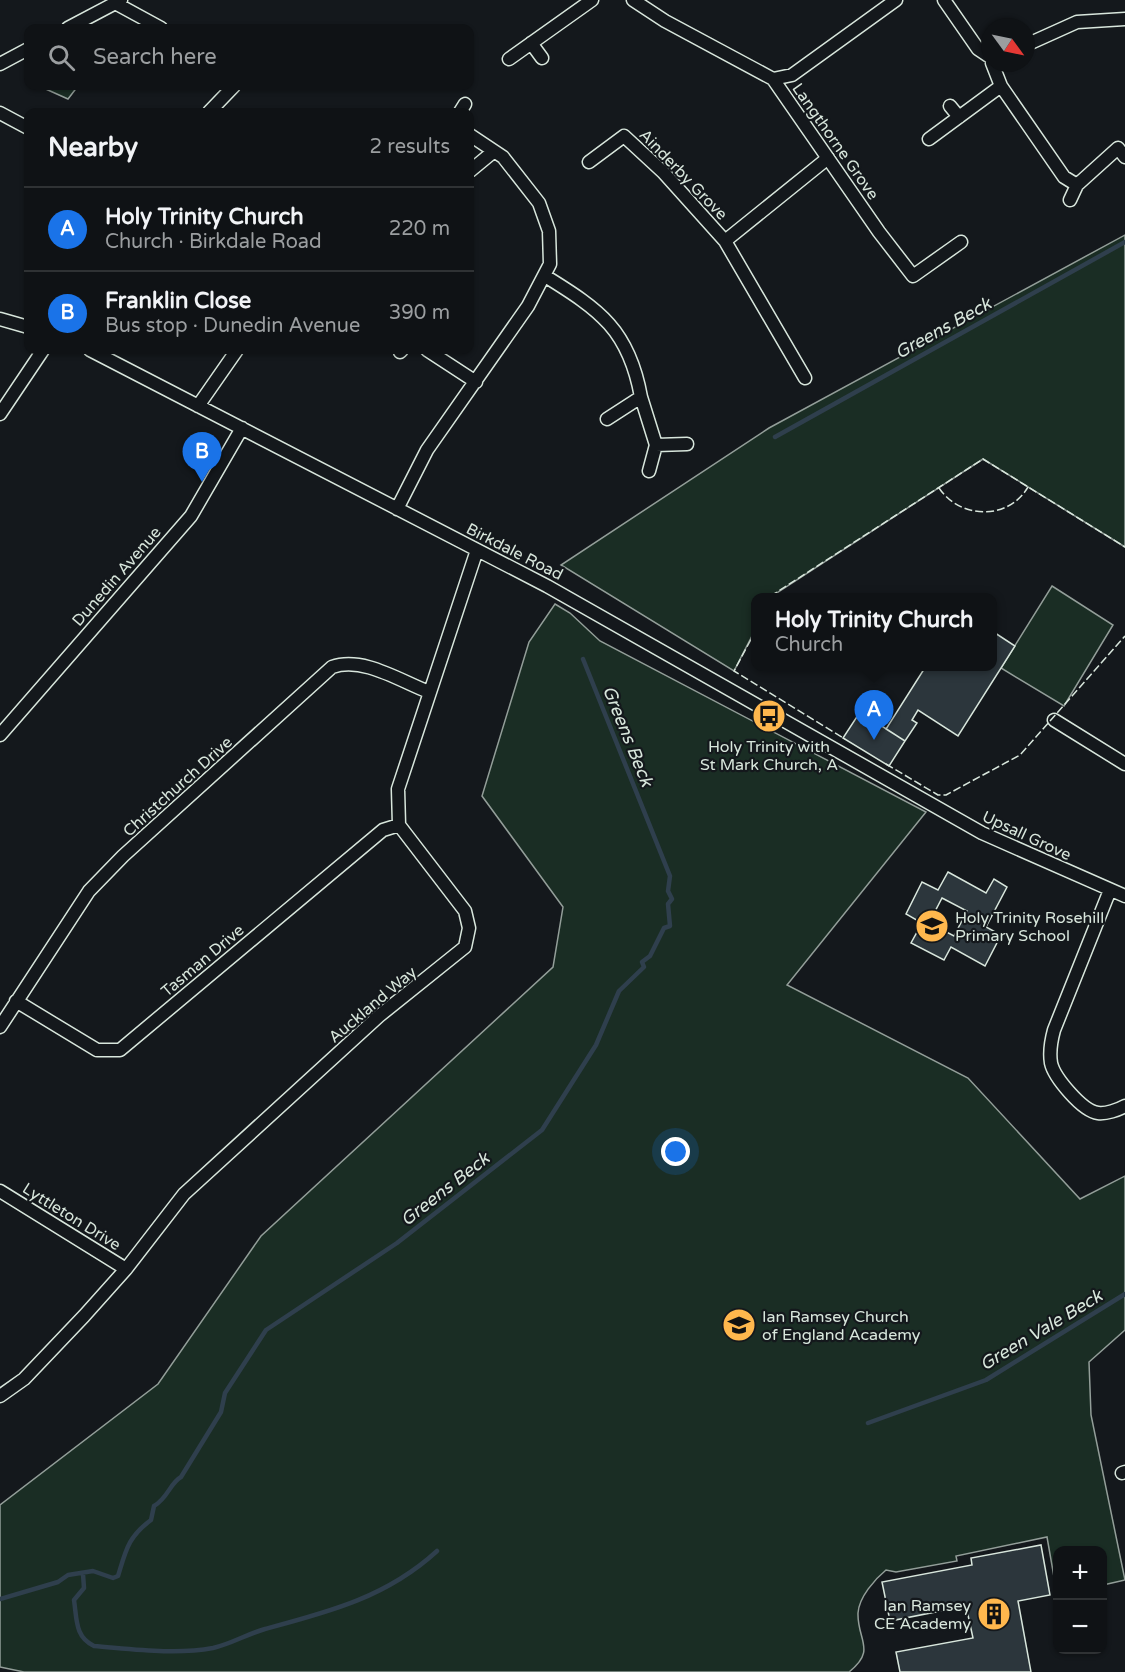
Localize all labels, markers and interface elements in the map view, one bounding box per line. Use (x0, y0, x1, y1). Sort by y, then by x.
north arrow (981, 18, 1035, 72)
search box (24, 24, 474, 90)
icon: search (45, 41, 78, 74)
text: Search here (93, 44, 217, 70)
street label: Langthorne Grove (787, 79, 883, 204)
street label: Ainderby Grove (635, 125, 732, 224)
text: Nearby (48, 132, 138, 163)
text: 2 results (370, 135, 450, 159)
text: Holy Trinity Church (105, 204, 304, 230)
text: A (60, 217, 75, 241)
text: 220 m (389, 217, 450, 241)
text: Church · Birkdale Road (105, 230, 322, 254)
text: Franklin Close (105, 288, 251, 314)
water label: Greens Beck (891, 292, 996, 364)
text: B (61, 301, 74, 325)
text: 390 m (389, 301, 450, 325)
text: Bus stop · Dunedin Avenue (105, 314, 360, 338)
pin: B (182, 432, 222, 482)
street label: Birkdale Road (463, 519, 566, 585)
street label: Dunedin Avenue (68, 523, 166, 631)
popup (751, 593, 997, 671)
text: Holy Trinity Church (775, 607, 973, 633)
text: Church (775, 633, 843, 657)
water label: Greens Beck (598, 682, 659, 791)
pin: A (854, 690, 894, 740)
bus stop icon: Holy Trinity with St Mark Church, A (751, 698, 787, 734)
street label: Christchurch Drive (119, 732, 236, 841)
place label: Holy Trinity with St Mark Church, A (700, 737, 838, 775)
street label: Upsall Grove (979, 807, 1074, 865)
school or university icon: Holy Trinity Rosehill Primary School (914, 908, 950, 944)
place label: Holy Trinity Rosehill Primary School (955, 908, 1104, 946)
street label: Tasman Drive (157, 920, 248, 1001)
street label: Auckland Way (325, 962, 421, 1047)
your location (661, 1137, 690, 1166)
water label: Greens Beck (396, 1147, 495, 1231)
street label: Lyttleton Drive (18, 1179, 124, 1255)
water label: Green Vale Beck (976, 1284, 1107, 1375)
school or university icon: Ian Ramsey Church of England Academy (721, 1307, 757, 1343)
place label: Ian Ramsey Church of England Academy (762, 1307, 921, 1345)
map controls (1053, 1546, 1107, 1654)
button: + (1053, 1546, 1107, 1600)
place label: Ian Ramsey CE Academy (874, 1596, 971, 1634)
building icon: Ian Ramsey CE Academy (976, 1596, 1012, 1632)
button: − (1053, 1600, 1107, 1654)

